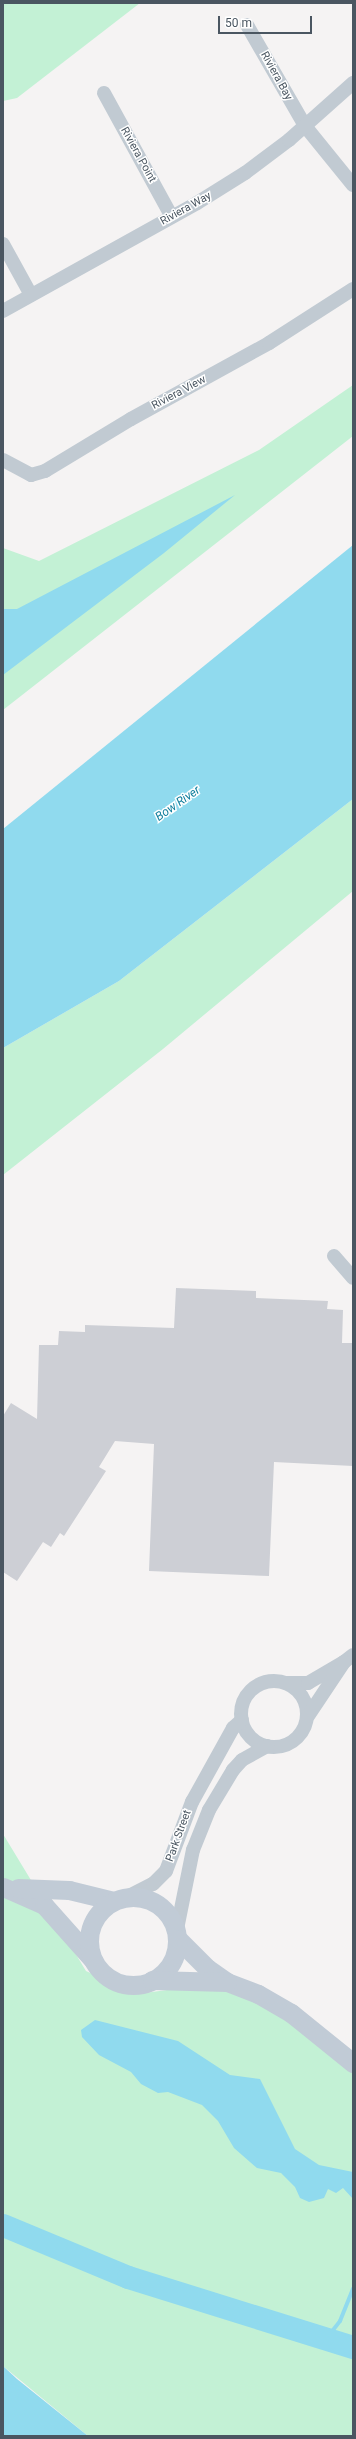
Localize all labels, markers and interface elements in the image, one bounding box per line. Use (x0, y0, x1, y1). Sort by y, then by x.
scale bar (220, 8, 314, 34)
text: 50 m (225, 16, 252, 30)
street label: Riviera Bay (257, 49, 295, 103)
street label: Riviera Point (117, 125, 159, 185)
street label: Riviera Way (158, 190, 214, 228)
street label: Riviera View (150, 373, 208, 413)
water label: Bow River (153, 783, 203, 825)
street label: Park Street (164, 1808, 194, 1864)

